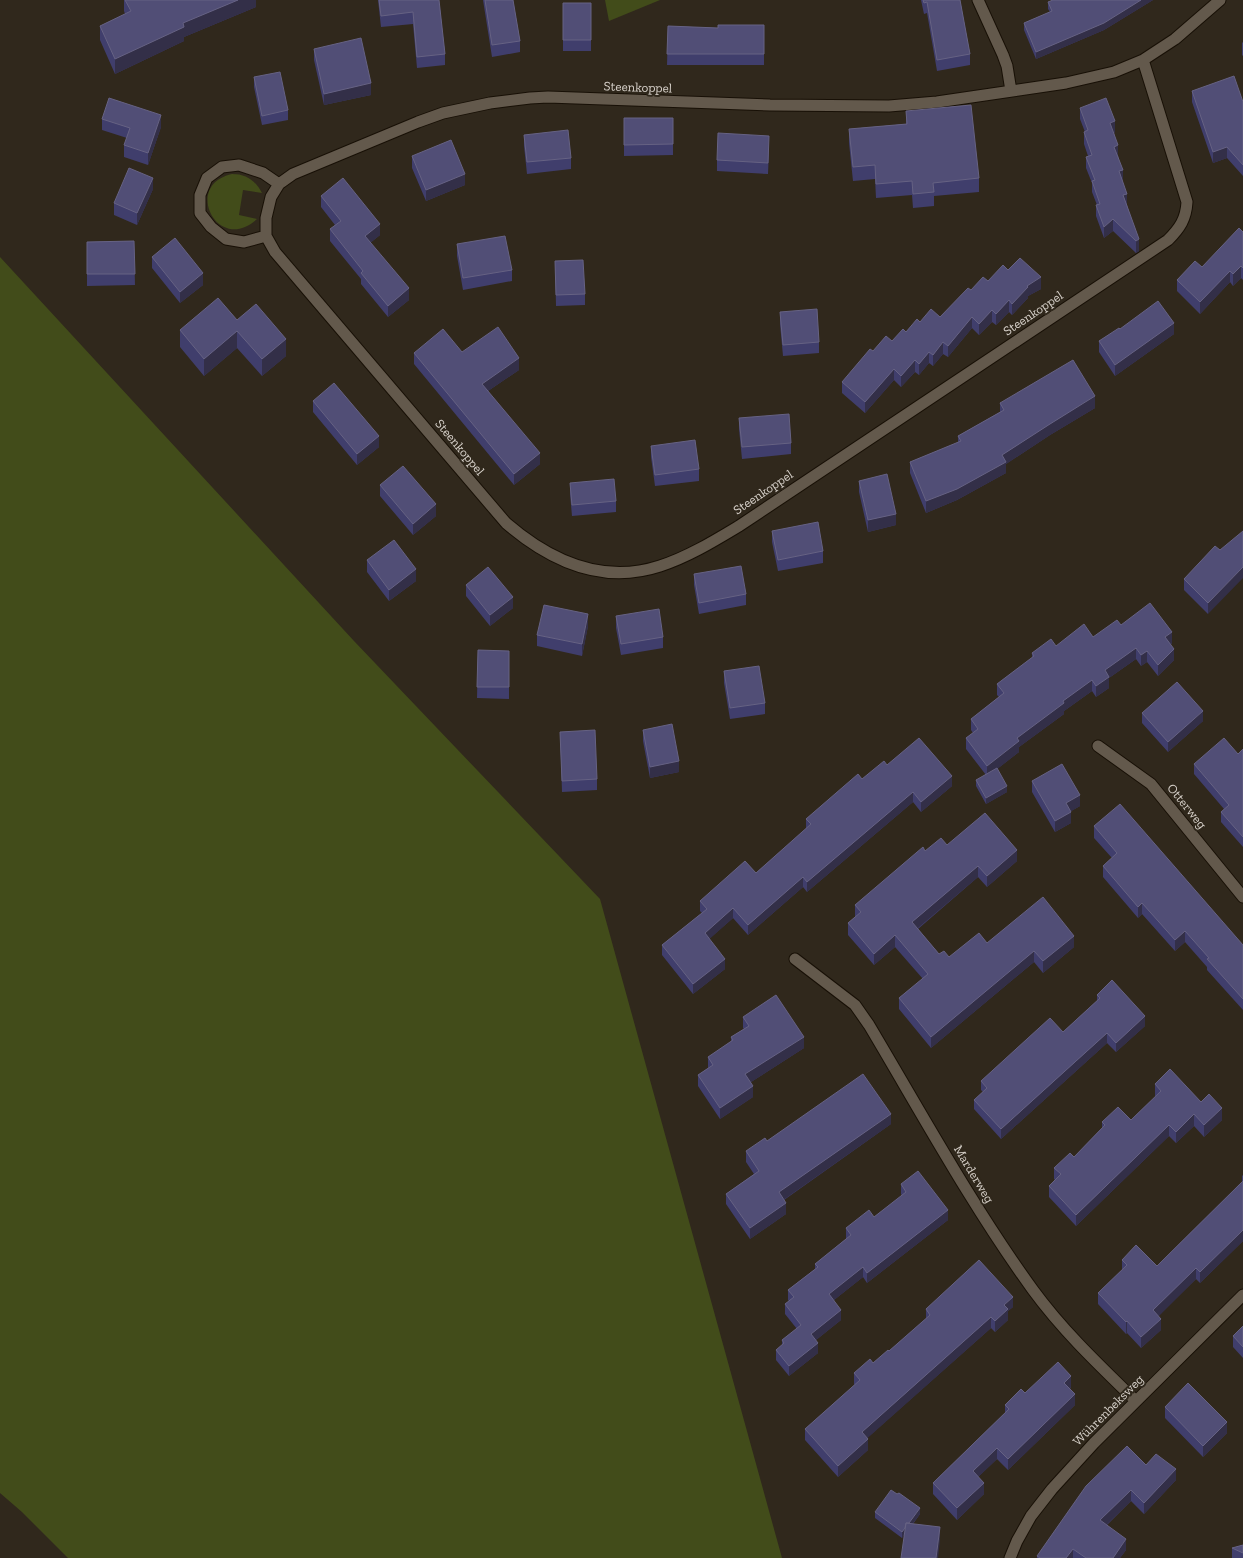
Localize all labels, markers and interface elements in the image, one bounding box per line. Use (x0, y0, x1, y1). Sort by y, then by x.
street label: Steenkoppel (604, 78, 673, 96)
street label: Steenkoppel (1000, 287, 1066, 338)
street label: Steenkoppel (432, 416, 488, 478)
street label: Steenkoppel (730, 466, 796, 517)
street label: Otterweg (1164, 780, 1210, 832)
street label: Marderweg (951, 1142, 997, 1206)
street label: Wührenbeksweg (1069, 1371, 1147, 1449)

